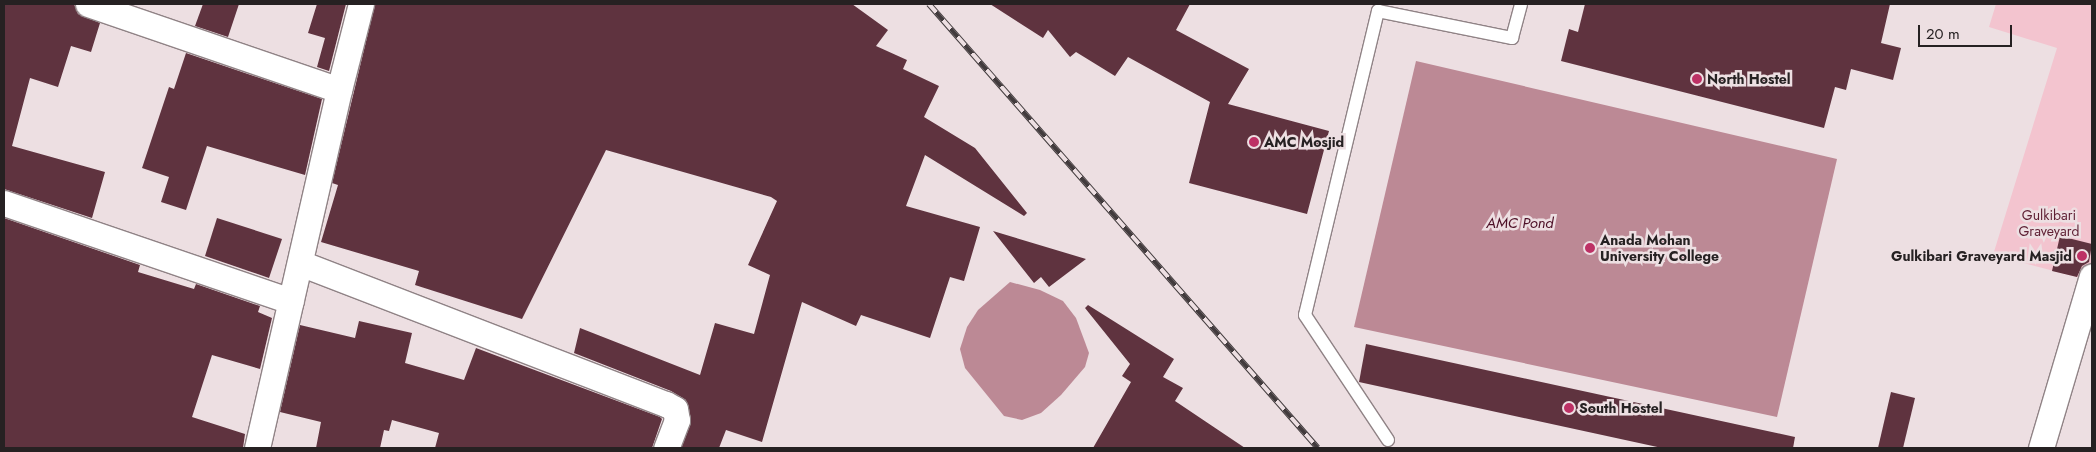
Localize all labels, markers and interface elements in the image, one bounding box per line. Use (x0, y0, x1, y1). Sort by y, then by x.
scale bar (1921, 15, 2015, 47)
text: 20 m (1926, 23, 1960, 45)
place label: North Hostel (1707, 71, 1791, 87)
marker: North Hostel (1691, 73, 1703, 85)
place label: AMC Mosjid (1264, 134, 1344, 150)
marker: AMC Mosjid (1248, 136, 1260, 148)
park label: Gulkibari Graveyard (2019, 207, 2079, 240)
water label: AMC Pond (1486, 215, 1554, 233)
place label: Anada Mohan University College (1600, 232, 1719, 264)
marker: Anada Mohan University College (1584, 242, 1596, 254)
place label: Gulkibari Graveyard Masjid (1891, 248, 2072, 264)
marker: Gulkibari Graveyard Masjid (2076, 250, 2088, 262)
place label: South Hostel (1579, 400, 1663, 416)
marker: South Hostel (1563, 402, 1575, 414)

